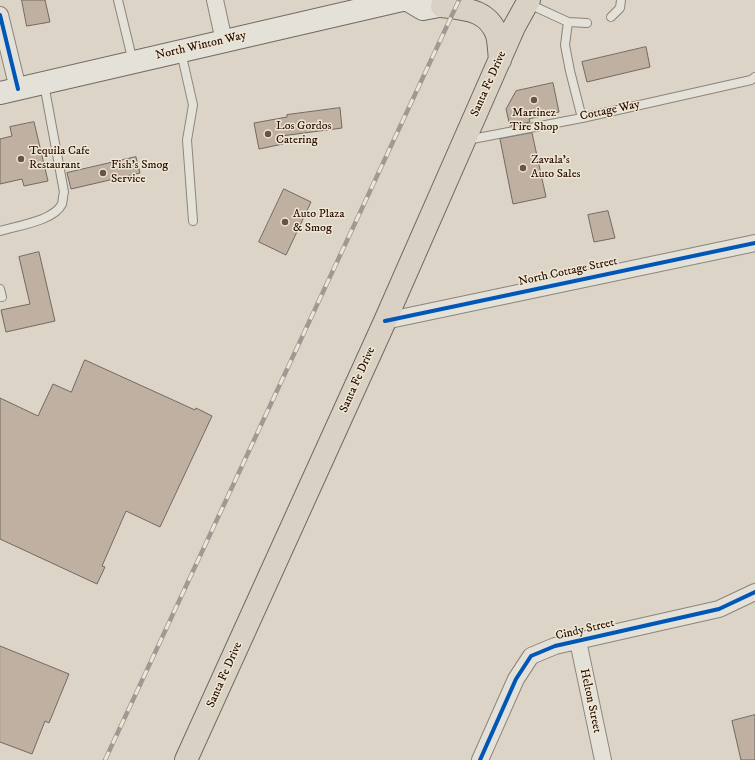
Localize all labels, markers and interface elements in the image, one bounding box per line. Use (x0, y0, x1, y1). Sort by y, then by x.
street label: North Winton Way (154, 29, 248, 63)
street label: Santa Fe Drive (468, 49, 510, 119)
marker: Martinez Tire Shop (529, 95, 539, 105)
street label: Cottage Way (579, 98, 641, 124)
place label: Martinez Tire Shop (510, 107, 558, 135)
place label: Los Gordos Catering (276, 120, 332, 148)
marker: Los Gordos Catering (263, 129, 273, 139)
place label: Tequila Cafe Restaurant (29, 145, 90, 173)
marker: Tequila Cafe Restaurant (16, 154, 26, 164)
place label: Zavala's Auto Sales (531, 154, 581, 182)
place label: Fish's Smog Service (111, 159, 168, 187)
marker: Zavala's Auto Sales (518, 163, 528, 173)
marker: Fish's Smog Service (98, 168, 108, 178)
place label: Auto Plaza & Smog (293, 208, 345, 236)
marker: Auto Plaza & Smog (280, 217, 290, 227)
street label: North Cottage Street (517, 254, 619, 290)
street label: Santa Fe Drive (337, 345, 379, 415)
street label: Cindy Street (554, 616, 616, 644)
street label: Santa Fe Drive (204, 640, 246, 710)
street label: Helton Street (576, 668, 604, 734)

